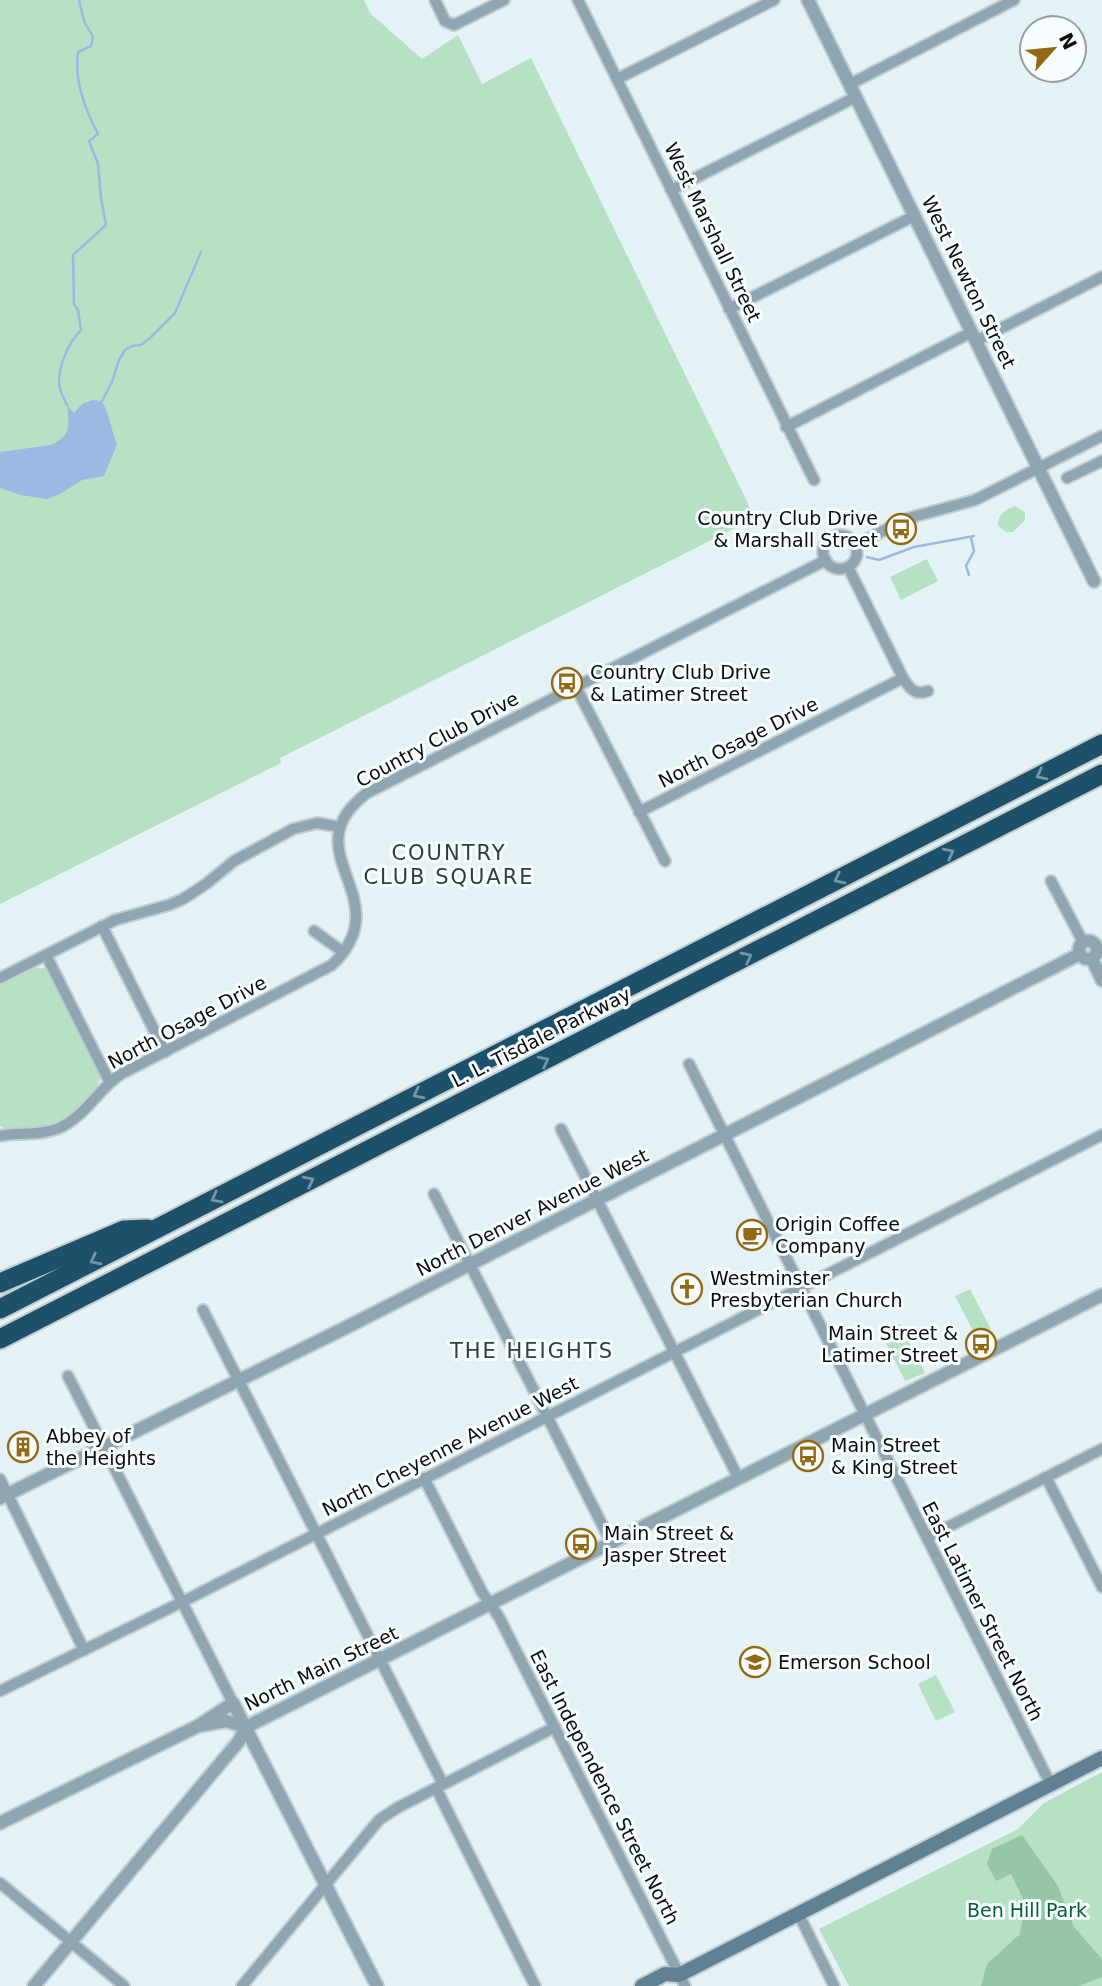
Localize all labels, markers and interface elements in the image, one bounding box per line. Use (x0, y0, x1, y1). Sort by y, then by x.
north arrow (1018, 14, 1088, 84)
text: N (1055, 29, 1082, 53)
street label: West Marshall Street (660, 139, 766, 325)
street label: West Newton Street (918, 192, 1020, 372)
place label: Country Club Drive & Marshall Street (697, 507, 878, 551)
bus stop icon: Country Club Drive & Marshall Street (884, 512, 918, 546)
place label: Country Club Drive & Latimer Street (590, 661, 771, 705)
bus stop icon: Country Club Drive & Latimer Street (550, 666, 584, 700)
street label: Country Club Drive (352, 687, 522, 791)
street label: North Osage Drive (655, 692, 821, 792)
one-way arrow (1036, 767, 1048, 781)
district label: COUNTRY CLUB SQUARE (363, 841, 535, 889)
one-way arrow (942, 847, 954, 861)
one-way arrow (834, 870, 846, 884)
one-way arrow (740, 951, 752, 965)
street label: North Osage Drive (104, 971, 270, 1073)
street label: L. L. Tisdale Parkway (448, 982, 634, 1092)
one-way arrow (537, 1055, 549, 1069)
one-way arrow (413, 1085, 425, 1099)
street label: North Denver Avenue West (412, 1144, 652, 1280)
one-way arrow (302, 1176, 314, 1189)
one-way arrow (210, 1189, 223, 1203)
place label: Origin Coffee Company (775, 1213, 900, 1257)
cafe icon: Origin Coffee Company (735, 1218, 769, 1252)
one-way arrow (90, 1252, 102, 1266)
place label: Westminster Presbyterian Church (710, 1267, 903, 1311)
church icon: Westminster Presbyterian Church (670, 1272, 704, 1306)
place label: Main Street & Latimer Street (821, 1322, 958, 1366)
bus stop icon: Main Street & Latimer Street (964, 1327, 998, 1361)
district label: THE HEIGHTS (449, 1339, 614, 1363)
street label: North Cheyenne Avenue West (318, 1372, 582, 1520)
place label: Abbey of the Heights (46, 1425, 156, 1469)
building icon: Abbey of the Heights (6, 1430, 40, 1464)
place label: Main Street & King Street (831, 1434, 957, 1478)
bus stop icon: Main Street & King Street (791, 1439, 825, 1473)
street label: East Latimer Street North (918, 1498, 1048, 1724)
place label: Main Street & Jasper Street (603, 1522, 734, 1566)
bus stop icon: Main Street & Jasper Street (564, 1527, 598, 1561)
street label: North Main Street (241, 1621, 401, 1715)
school or university icon: Emerson School (738, 1645, 772, 1679)
street label: East Independence Street North (526, 1646, 684, 1928)
place label: Emerson School (778, 1651, 931, 1673)
park label: Ben Hill Park (967, 1899, 1087, 1921)

